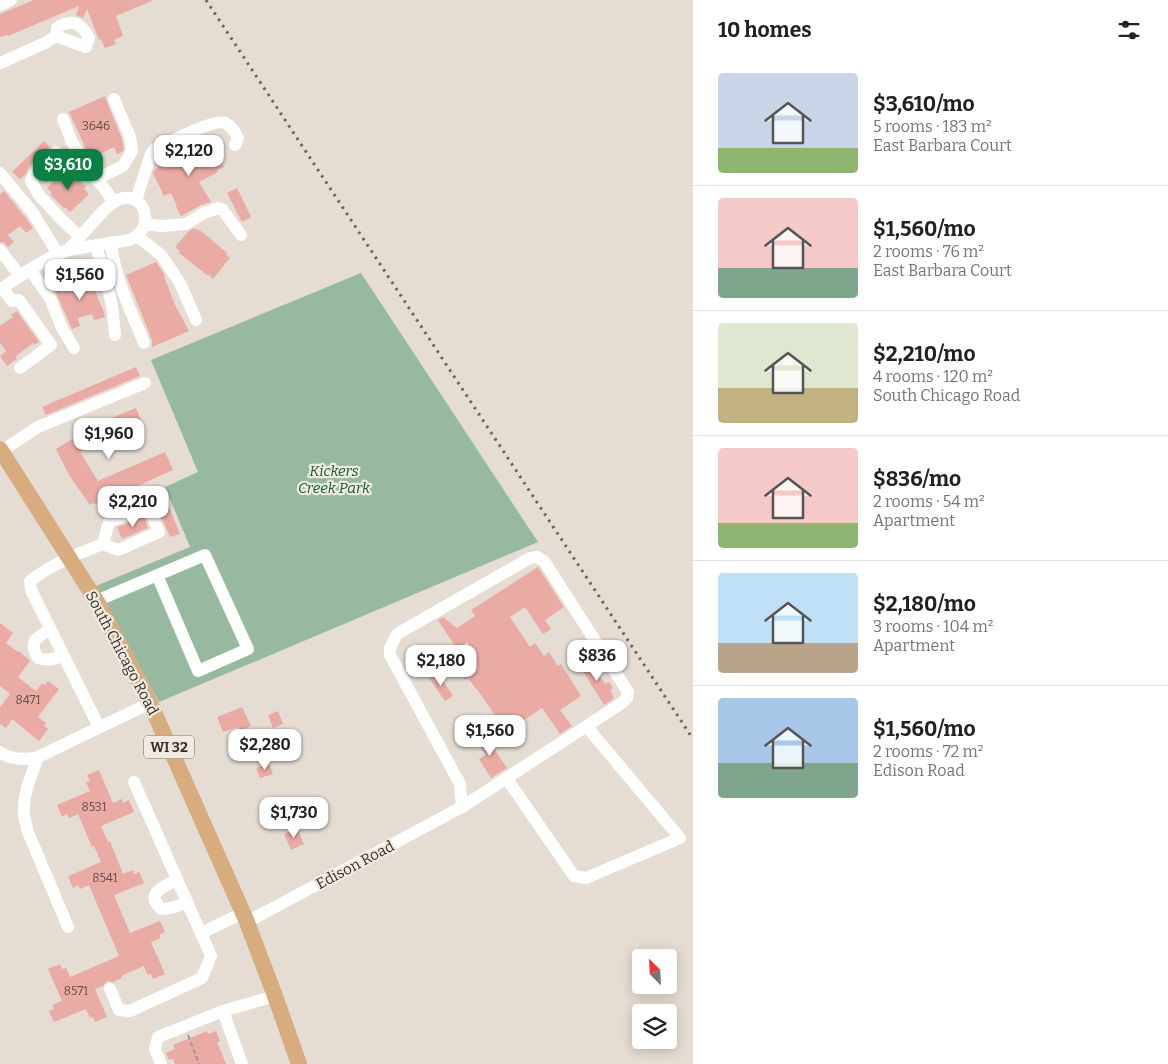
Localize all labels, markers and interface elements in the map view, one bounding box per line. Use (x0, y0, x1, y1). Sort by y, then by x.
icon: filters (1115, 16, 1143, 44)
text: 10 homes (718, 17, 812, 43)
text: $3,610/mo (873, 91, 975, 117)
icon: home (758, 93, 818, 153)
text: 5 rooms · 183 m² (873, 117, 992, 136)
house number: 3646 (82, 119, 110, 133)
pin: $2,120 (148, 134, 230, 177)
text: East Barbara Court (873, 136, 1012, 155)
text: $2,120 (165, 141, 213, 160)
pin: $3,610 (27, 148, 109, 191)
text: $3,610 (44, 155, 92, 174)
text: $1,560/mo (873, 216, 976, 242)
icon: home (758, 218, 818, 278)
text: 2 rooms · 76 m² (873, 242, 984, 261)
pin: $1,560 (39, 258, 121, 301)
text: East Barbara Court (873, 261, 1012, 280)
text: $1,560 (56, 265, 104, 284)
text: $2,210/mo (873, 341, 976, 367)
icon: home (758, 343, 818, 403)
text: 4 rooms · 120 m² (873, 367, 993, 386)
text: South Chicago Road (873, 386, 1020, 405)
pin: $1,960 (68, 418, 150, 460)
text: $1,960 (84, 424, 134, 443)
park label: Kickers Creek Park (298, 462, 371, 497)
text: $836/mo (873, 466, 961, 492)
icon: home (758, 468, 818, 528)
pin: $2,210 (92, 486, 174, 528)
text: $2,210 (109, 492, 157, 511)
text: 2 rooms · 54 m² (873, 492, 985, 511)
text: Apartment (873, 511, 955, 530)
street label: South Chicago Road (82, 588, 162, 718)
text: $2,180/mo (873, 591, 976, 617)
icon: home (758, 593, 818, 653)
text: 3 rooms · 104 m² (873, 617, 993, 636)
text: Apartment (873, 636, 955, 655)
pin: $836 (567, 640, 627, 682)
pin: $2,180 (400, 644, 482, 687)
text: $836 (578, 646, 616, 665)
text: $2,180 (416, 651, 466, 670)
house number: 8471 (15, 693, 41, 707)
pin: $1,560 (449, 714, 531, 757)
text: $1,560/mo (873, 716, 976, 742)
icon: home (758, 718, 818, 778)
text: $1,560 (466, 721, 514, 740)
pin: $2,280 (224, 728, 306, 771)
text: $2,280 (239, 735, 291, 754)
road number: WI 32 (144, 736, 194, 759)
text: 2 rooms · 72 m² (873, 742, 983, 761)
text: Edison Road (873, 761, 965, 780)
pin: $1,730 (253, 796, 335, 839)
house number: 8531 (81, 800, 107, 814)
text: $1,730 (270, 803, 318, 822)
street label: Edison Road (313, 837, 397, 893)
house number: 8541 (92, 871, 118, 885)
north arrow (632, 949, 678, 994)
map controls (632, 949, 677, 1049)
house number: 8571 (64, 984, 88, 998)
button: layers (632, 1004, 677, 1049)

